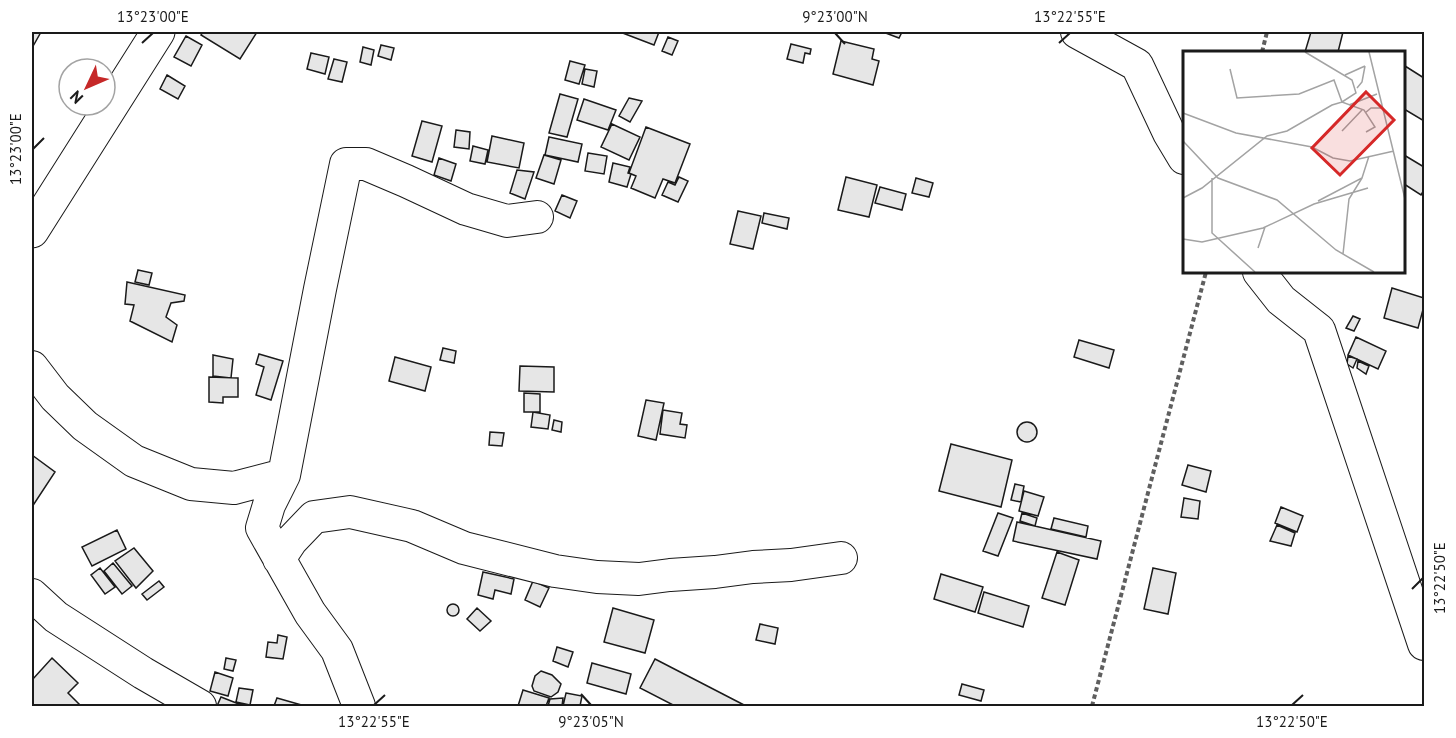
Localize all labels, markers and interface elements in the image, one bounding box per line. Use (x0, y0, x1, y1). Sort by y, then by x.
text: 13°23'00"E (117, 7, 189, 26)
text: 9°23'00"N (802, 7, 868, 26)
text: 13°22'55"E (1034, 7, 1106, 26)
inset map (1183, 51, 1405, 273)
north arrow (57, 57, 117, 117)
text: N (65, 87, 87, 108)
text: 13°23'00"E (6, 113, 25, 185)
text: 13°22'50"E (1430, 542, 1449, 614)
text: 13°22'55"E (338, 712, 410, 731)
text: 9°23'05"N (558, 712, 624, 731)
text: 13°22'50"E (1256, 712, 1328, 731)

